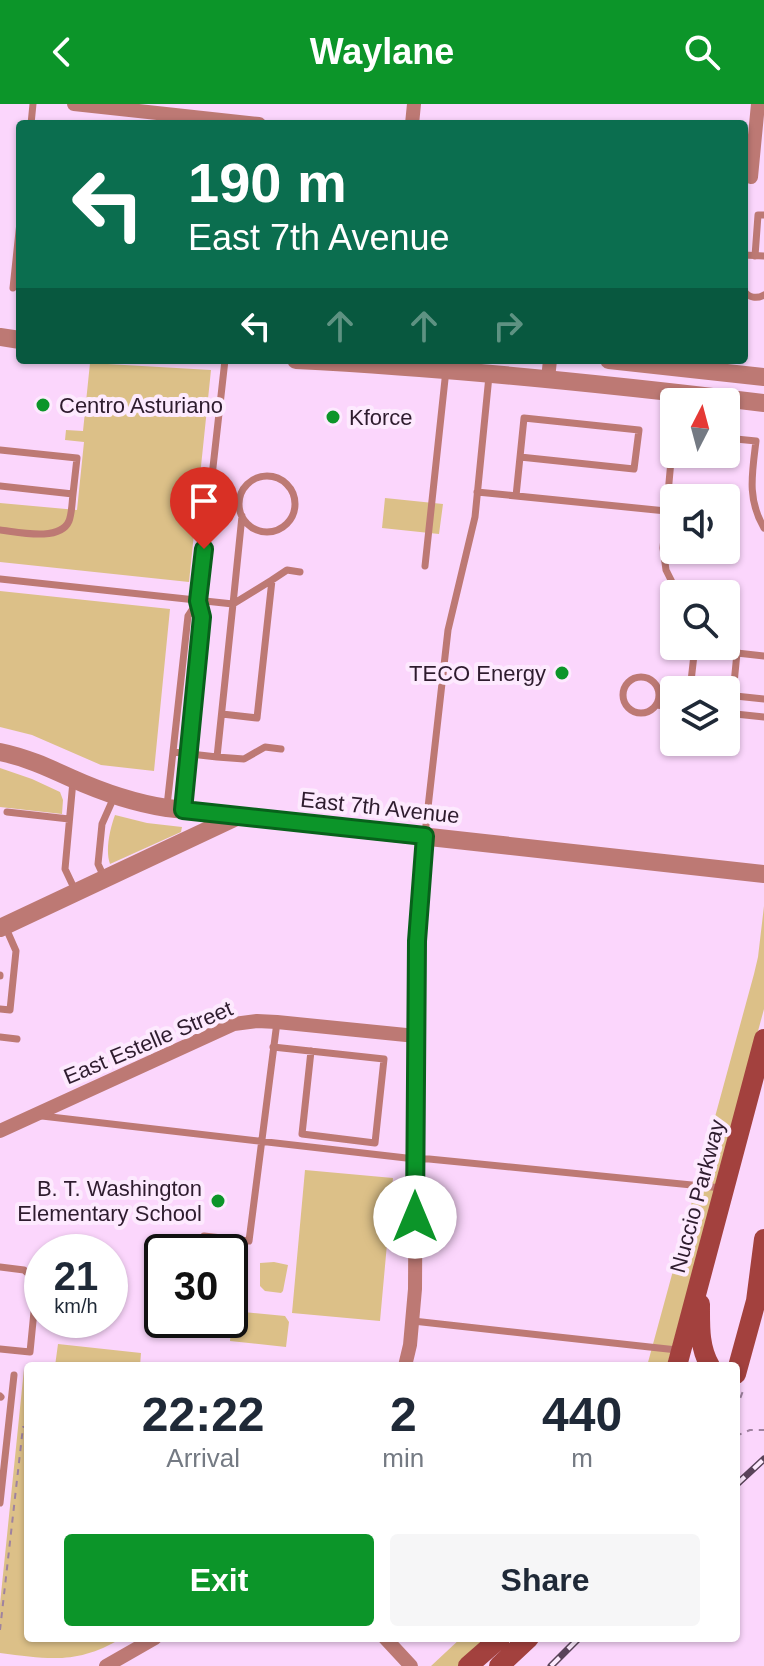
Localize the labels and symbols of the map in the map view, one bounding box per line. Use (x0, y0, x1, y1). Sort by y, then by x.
north arrow (660, 388, 740, 468)
place label: Centro Asturiano (59, 393, 223, 418)
marker: Centro Asturiano (34, 396, 52, 414)
place label: Kforce (349, 405, 413, 430)
marker: Kforce (324, 408, 342, 426)
pin (170, 467, 238, 549)
place label: TECO Energy (409, 661, 546, 686)
marker: TECO Energy (553, 664, 571, 682)
street label: East 7th Avenue (299, 787, 461, 828)
street label: East Estelle Street (60, 996, 236, 1089)
street label: Nuccio Parkway (665, 1117, 730, 1276)
position arrow (373, 1175, 457, 1259)
place label: B. T. Washington Elementary School (17, 1176, 202, 1226)
marker: B. T. Washington Elementary School (209, 1192, 227, 1210)
speed limit sign: 30 (144, 1234, 248, 1338)

